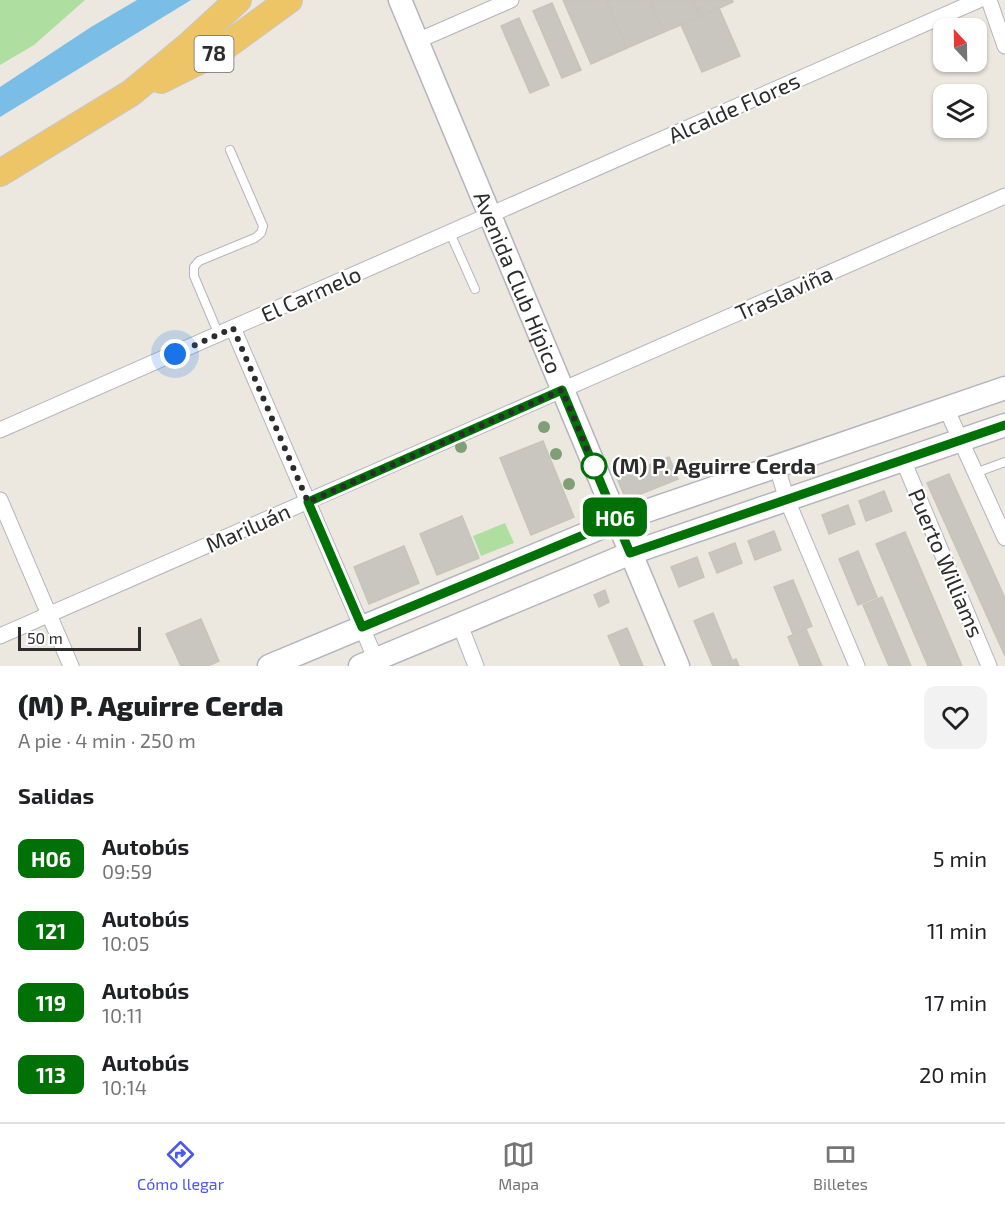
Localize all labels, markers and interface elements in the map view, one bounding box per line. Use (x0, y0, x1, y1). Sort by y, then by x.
north arrow (933, 18, 987, 72)
map controls (933, 18, 987, 138)
road number: 78 (194, 36, 234, 72)
street label: Alcalde Flores (664, 66, 803, 148)
button: layers (933, 84, 987, 138)
street label: Avenida Club Hípico (469, 187, 568, 377)
street label: El Carmelo (257, 259, 365, 327)
street label: Traslaviña (731, 259, 836, 325)
your location (160, 339, 190, 369)
place label: (M) P. Aguirre Cerda (612, 452, 816, 478)
marker: (M) P. Aguirre Cerda (581, 453, 607, 479)
street label: Puerto Williams (904, 484, 990, 641)
street label: Mariluán (201, 497, 294, 557)
line badge: H06 (580, 498, 650, 536)
text: H06 (595, 505, 635, 530)
scale bar (18, 624, 141, 652)
text: 50 m (27, 628, 63, 647)
button: heart (924, 686, 987, 749)
text: (M) P. Aguirre Cerda (18, 688, 284, 722)
text: A pie · 4 min · 250 m (18, 728, 196, 752)
text: Salidas (18, 782, 94, 808)
text: Autobús (102, 833, 189, 859)
text: 5 min (933, 845, 987, 871)
text: H06 (31, 846, 71, 871)
text: 09:59 (102, 859, 152, 883)
text: Autobús (102, 905, 189, 931)
text: 11 min (927, 917, 987, 943)
text: 121 (36, 918, 66, 943)
text: 10:05 (102, 931, 150, 955)
text: Autobús (102, 977, 189, 1003)
text: 17 min (925, 989, 987, 1015)
text: 119 (36, 990, 66, 1015)
text: 10:11 (102, 1003, 143, 1027)
text: Autobús (102, 1049, 189, 1075)
text: 20 min (919, 1061, 987, 1087)
text: 113 (36, 1062, 66, 1087)
text: 10:14 (102, 1075, 147, 1099)
tab: Cómo llegar (137, 1138, 224, 1193)
tab: Mapa (498, 1138, 539, 1193)
tab: Billetes (813, 1138, 868, 1193)

